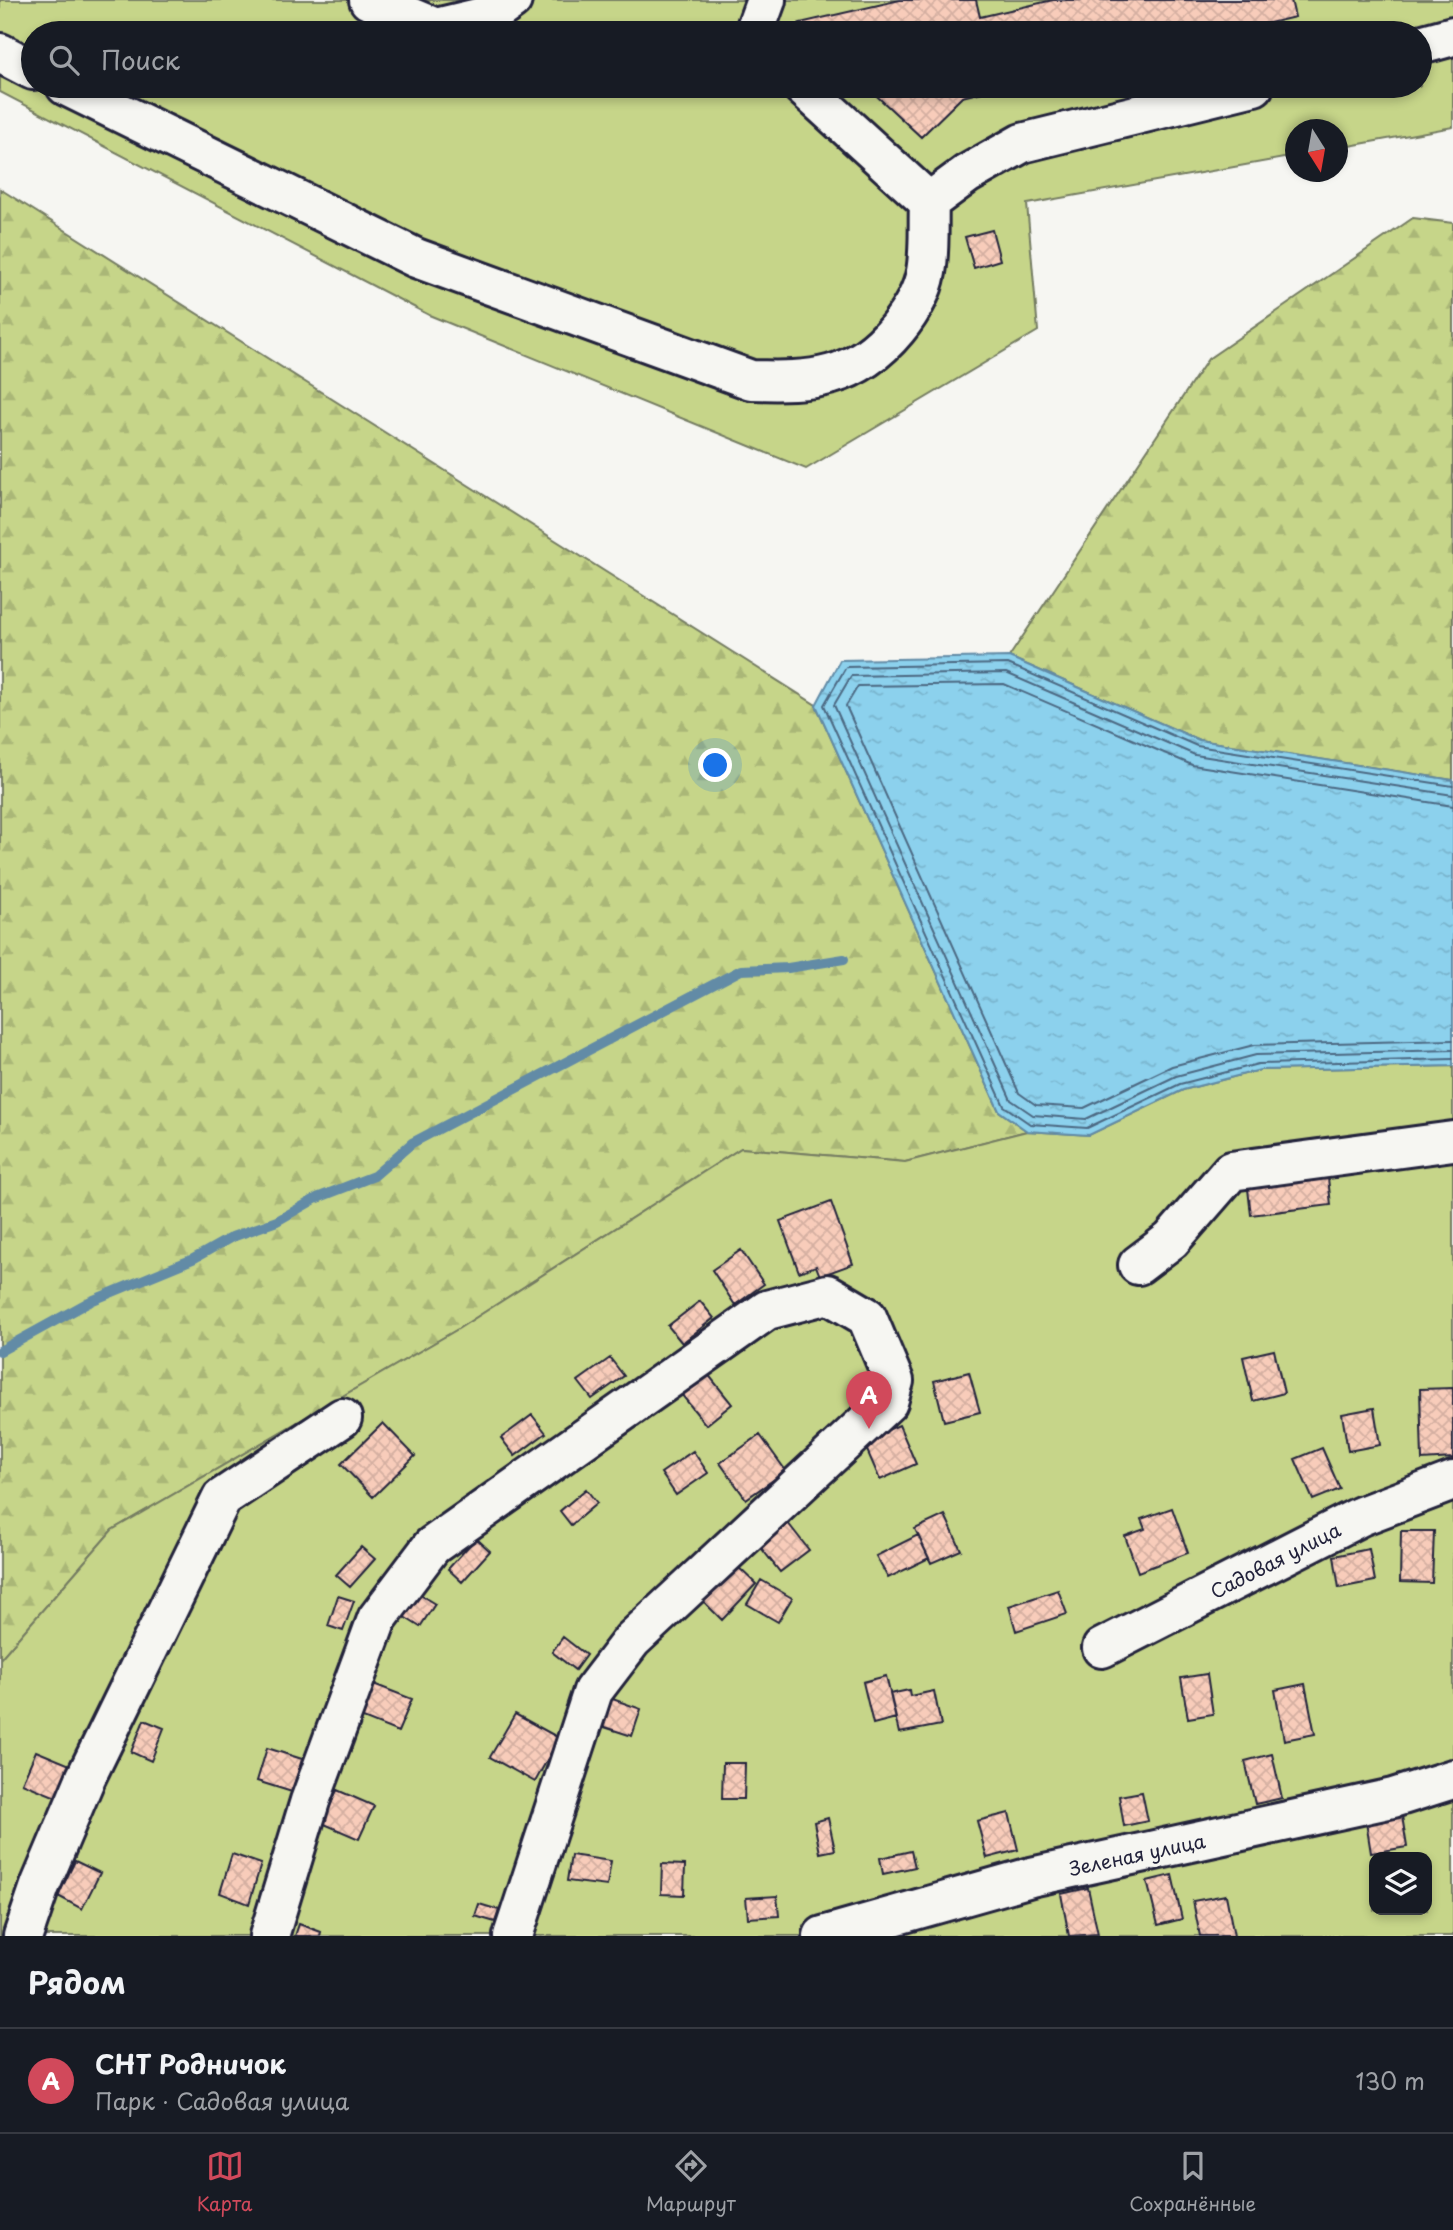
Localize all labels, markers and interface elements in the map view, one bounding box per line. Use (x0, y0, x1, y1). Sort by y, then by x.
search box (21, 21, 1432, 98)
text: Поиск (101, 40, 180, 79)
icon: search (45, 41, 83, 79)
north arrow (1285, 119, 1348, 182)
your location (698, 748, 732, 782)
pin: A (846, 1371, 892, 1429)
street label: Садовая улица (1205, 1515, 1345, 1605)
street label: Зеленая улица (1066, 1826, 1208, 1882)
map controls (1369, 1852, 1432, 1915)
button: layers (1369, 1852, 1432, 1915)
text: Рядом (28, 1959, 126, 2004)
text: СНТ Родничок (95, 2044, 286, 2083)
text: A (42, 2063, 60, 2098)
text: 130 m (1355, 2063, 1425, 2098)
text: Парк · Садовая улица (95, 2083, 349, 2118)
tab: Карта (197, 2147, 253, 2217)
tab: Маршрут (646, 2147, 736, 2217)
tab: Сохранённые (1129, 2147, 1256, 2217)

